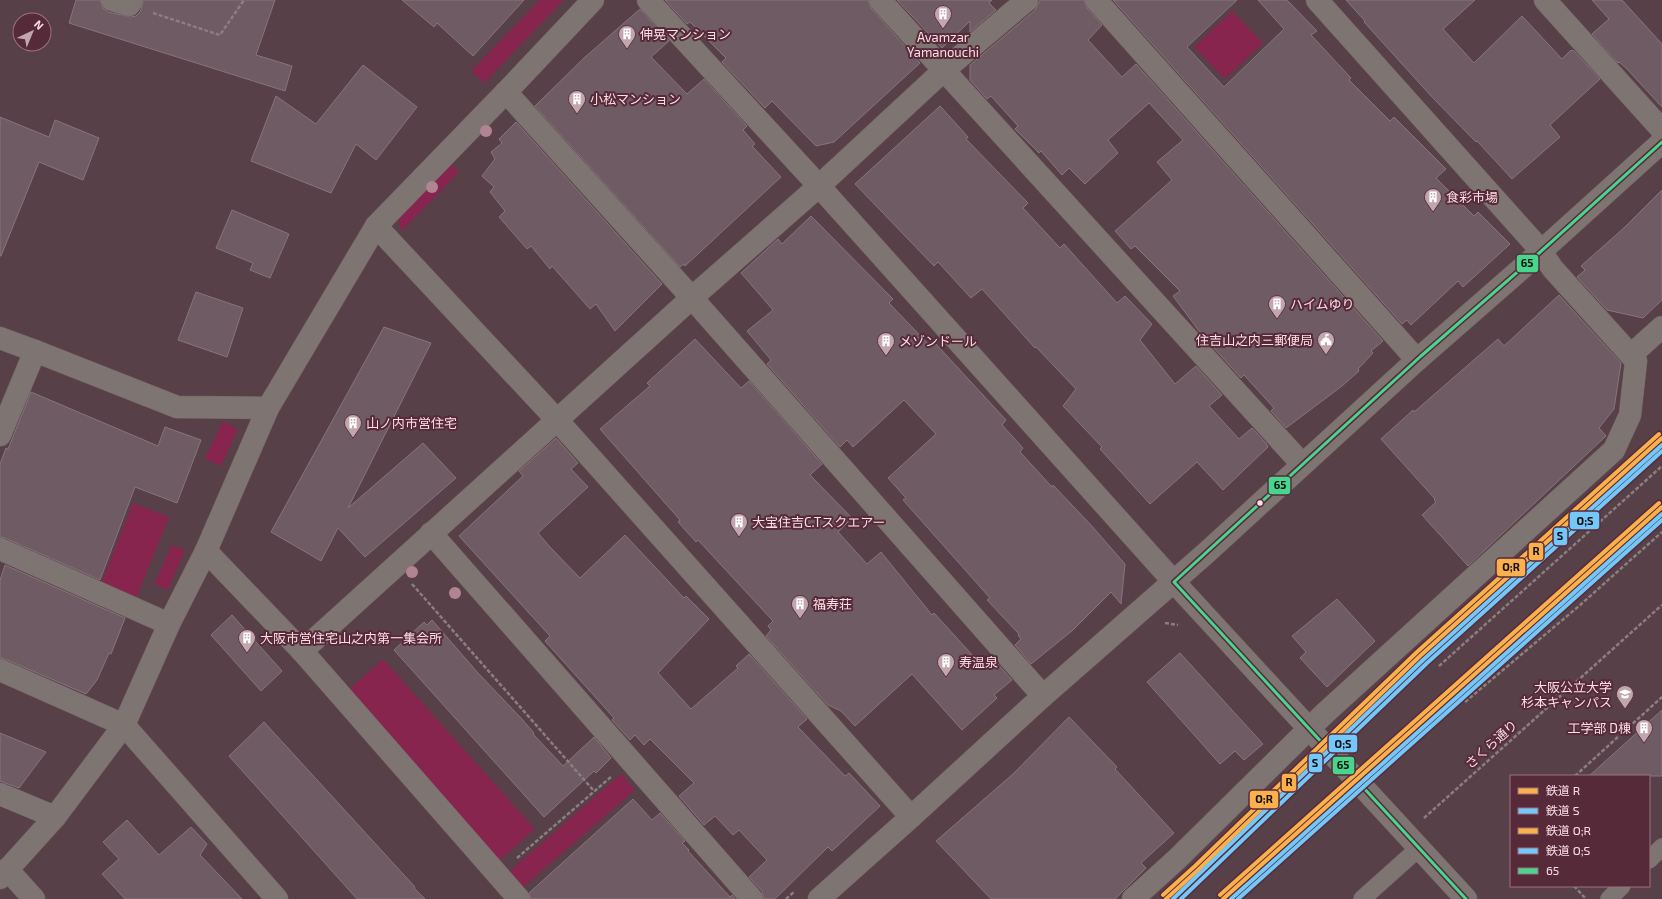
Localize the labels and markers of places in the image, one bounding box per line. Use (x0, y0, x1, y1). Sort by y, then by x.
building icon: Avamzar Yamanouchi (933, 4, 953, 29)
building icon: 伸晃マンション (617, 24, 637, 49)
place label: 伸晃マンション (640, 26, 731, 42)
place label: Avamzar Yamanouchi (907, 29, 979, 60)
building icon: 小松マンション (567, 89, 587, 114)
place label: 小松マンション (590, 91, 681, 107)
building icon: 食彩市場 (1423, 187, 1443, 212)
place label: 食彩市場 (1446, 189, 1498, 205)
building icon: ハイムゆり (1267, 294, 1287, 319)
place label: ハイムゆり (1290, 296, 1354, 312)
public building icon: 住吉山之内三郵便局 (1316, 330, 1336, 355)
building icon: メゾンドール (876, 331, 896, 356)
place label: 住吉山之内三郵便局 (1196, 332, 1313, 348)
place label: メゾンドール (899, 333, 977, 349)
building icon: 山ノ内市営住宅 (343, 413, 363, 438)
place label: 山ノ内市営住宅 (366, 415, 457, 431)
unlabelled marker (1255, 498, 1265, 508)
building icon: 大宝住吉C.Tスクエアー (729, 512, 749, 537)
place label: 大宝住吉C.Tスクエアー (752, 514, 885, 530)
building icon: 福寿荘 (790, 594, 810, 619)
place label: 福寿荘 (813, 596, 852, 612)
building icon: 大阪市営住宅山之内第一集会所 (237, 628, 257, 653)
place label: 大阪市営住宅山之内第一集会所 (260, 630, 442, 646)
building icon: 寿温泉 (936, 652, 956, 677)
place label: 寿温泉 (959, 654, 998, 670)
place label: 大阪公立大学 杉本キャンパス (1521, 679, 1612, 710)
school or university icon: 大阪公立大学 杉本キャンパス (1615, 684, 1635, 709)
building icon: 工学部 D棟 (1634, 718, 1654, 743)
place label: 工学部 D棟 (1567, 720, 1631, 736)

